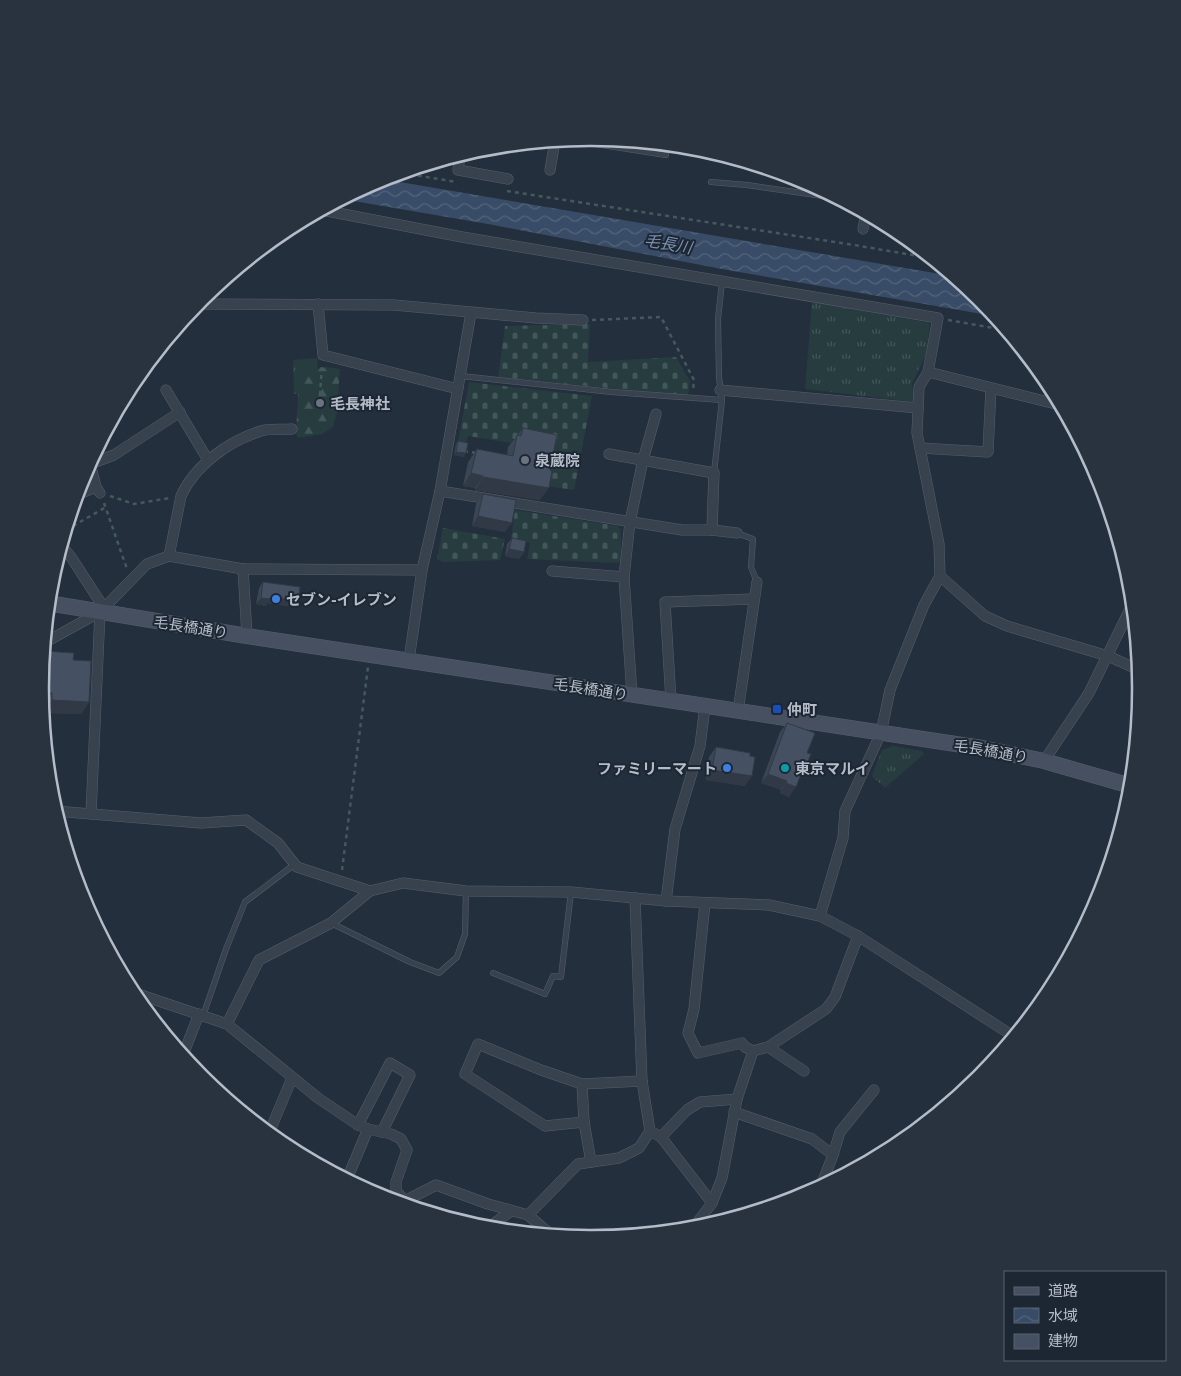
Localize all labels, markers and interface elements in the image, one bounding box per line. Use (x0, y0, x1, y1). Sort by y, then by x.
water label: 毛長川 (643, 230, 695, 258)
place label: 毛長神社 (330, 394, 390, 413)
marker: 毛長神社 (314, 397, 326, 409)
place label: 泉蔵院 (535, 451, 580, 470)
marker: 泉蔵院 (519, 454, 531, 466)
place label: セブン-イレブン (286, 590, 397, 609)
marker: セブン-イレブン (270, 593, 282, 605)
street label: 毛長橋通り (152, 612, 230, 642)
street label: 毛長橋通り (552, 674, 630, 704)
place label: 仲町 (787, 700, 817, 719)
marker: 仲町 (771, 703, 783, 715)
street label: 毛長橋通り (952, 735, 1030, 767)
place label: ファミリーマート (597, 759, 717, 778)
place label: 東京マルイ (795, 759, 870, 778)
marker: ファミリーマート (721, 762, 733, 774)
marker: 東京マルイ (779, 762, 791, 774)
legend (1004, 1271, 1166, 1361)
text: 道路 (1048, 1281, 1078, 1300)
text: 水域 (1048, 1306, 1078, 1325)
text: 建物 (1048, 1331, 1078, 1350)

